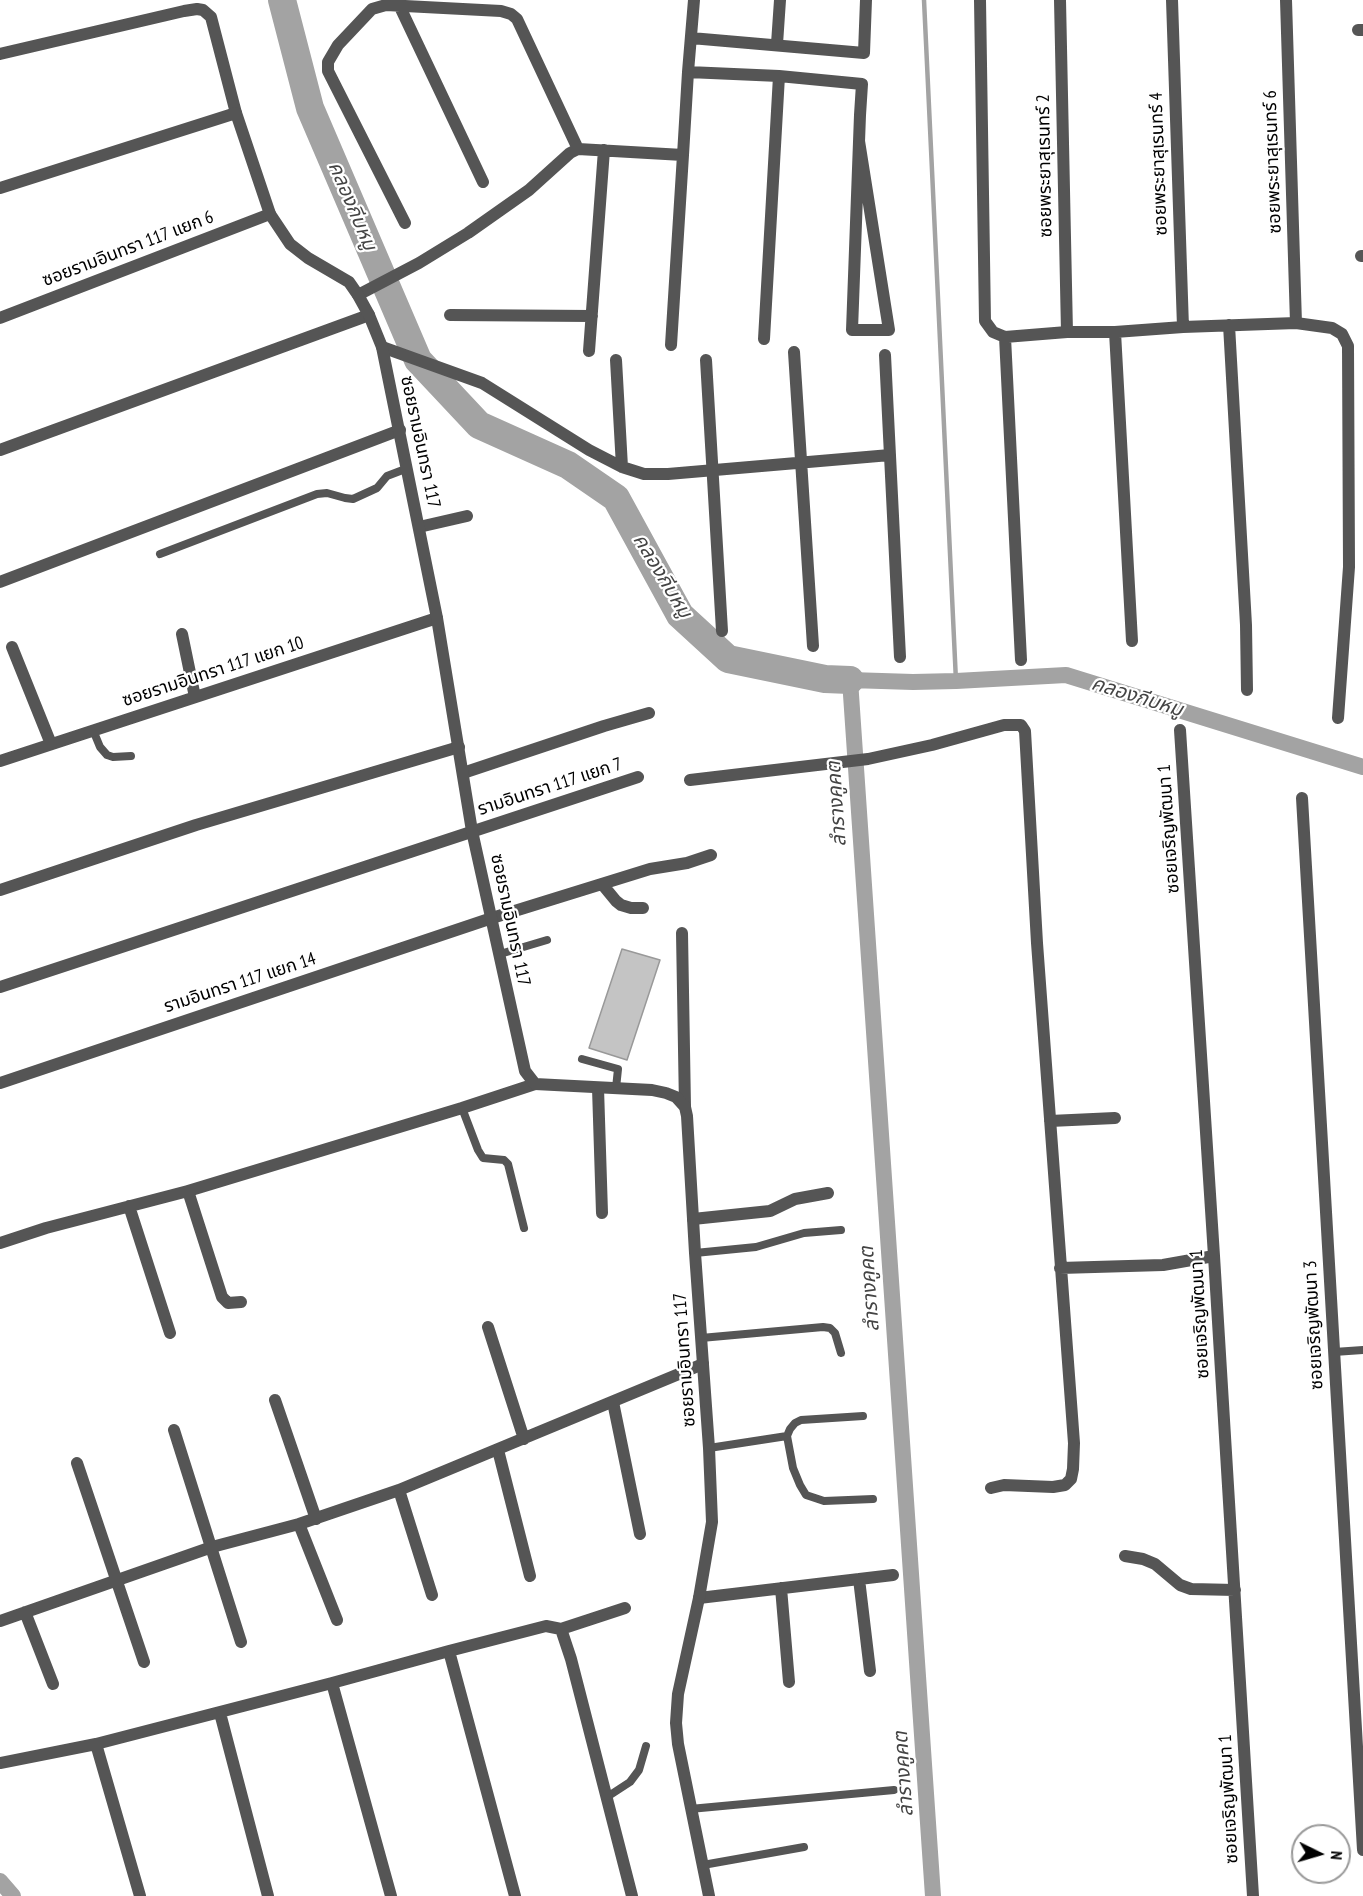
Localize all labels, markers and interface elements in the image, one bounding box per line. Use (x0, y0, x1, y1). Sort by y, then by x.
street label: ซอยพระยาสุเรนทร์ 6 (1260, 90, 1286, 234)
street label: ซอยพระยาสุเรนทร์ 4 (1146, 92, 1172, 236)
street label: ซอยพระยาสุเรนทร์ 2 (1033, 94, 1057, 238)
water label: คลองกีบหมู (323, 158, 381, 254)
street label: ซอยรามอินทรา 117 แยก 6 (39, 206, 217, 292)
street label: ซอยรามอินทรา 117 (395, 374, 445, 510)
water label: คลองกีบหมู (628, 530, 696, 622)
street label: ซอยรามอินทรา 117 แยก 10 (119, 632, 307, 712)
water label: คลองกีบหมู (1089, 672, 1185, 722)
street label: รามอินทรา 117 แยก 7 (475, 753, 625, 821)
water label: ลำรางคูคต (822, 761, 852, 847)
street label: ซอยเจริญพัฒนา 1 (1154, 764, 1184, 894)
street label: ซอยรามอินทรา 117 (485, 852, 535, 988)
street label: รามอินทรา 117 แยก 14 (161, 948, 319, 1018)
water label: ลำรางคูคต (855, 1246, 885, 1332)
street label: ซอยเจริญพัฒนา 1 (1186, 1249, 1214, 1379)
street label: ซอยเจริญพัฒนา 3 (1300, 1260, 1328, 1390)
street label: ซอยรามอินทรา 117 (670, 1292, 700, 1428)
water label: ลำรางคูคต (889, 1731, 919, 1817)
street label: ซอยเจริญพัฒนา 1 (1215, 1734, 1243, 1864)
north arrow (1291, 1824, 1351, 1884)
text: N (1327, 1850, 1347, 1861)

